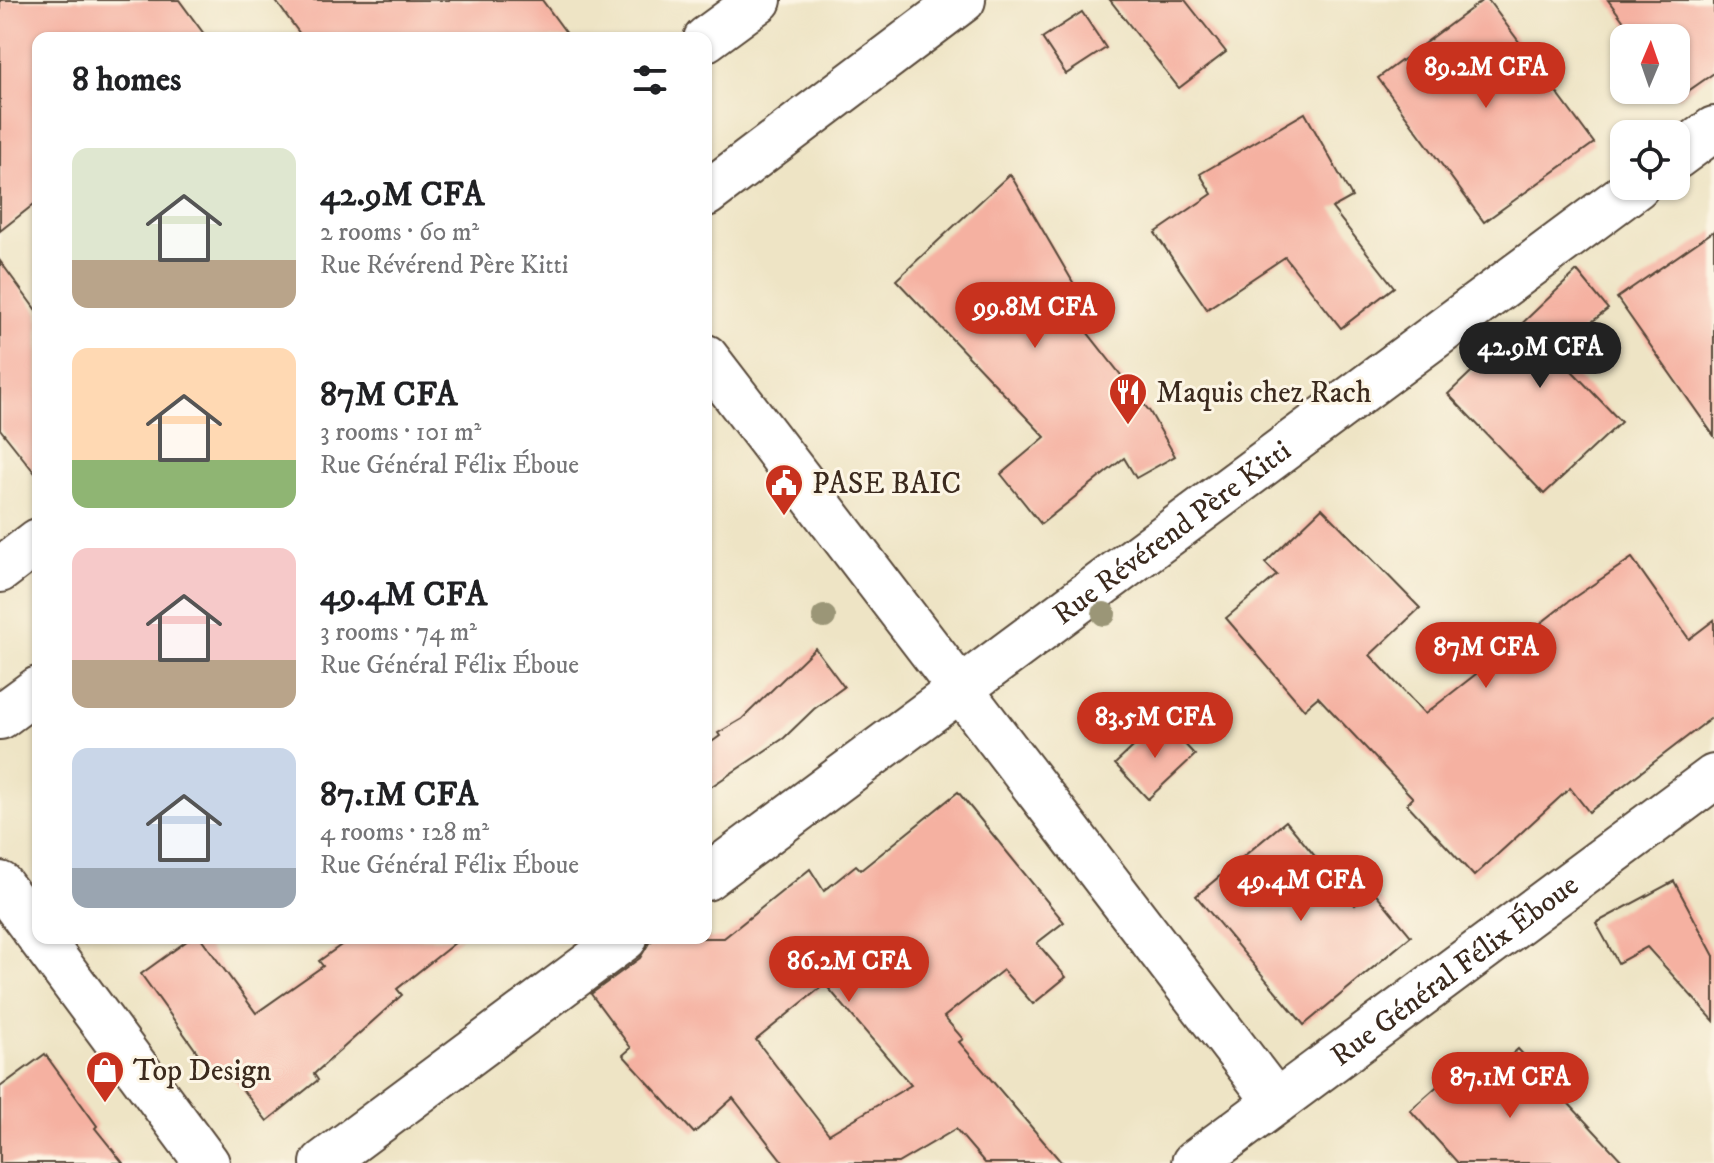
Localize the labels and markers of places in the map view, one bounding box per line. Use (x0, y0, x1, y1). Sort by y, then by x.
pin: 89.2M CFA (1394, 42, 1578, 110)
pin: 99.8M CFA (943, 282, 1127, 350)
pin: 42.9M CFA (1448, 322, 1632, 390)
restaurant icon: Maquis chez Rach (1107, 371, 1149, 426)
place label: Maquis chez Rach (1156, 375, 1372, 412)
public building icon: PASE BAIC (763, 462, 805, 517)
place label: PASE BAIC (812, 466, 961, 503)
pin: 87M CFA (1412, 622, 1560, 690)
pin: 83.5M CFA (1063, 692, 1247, 760)
pin: 49.4M CFA (1209, 855, 1393, 923)
pin: 86.2M CFA (757, 936, 941, 1004)
shop icon: Top Design (84, 1049, 126, 1104)
pin: 87.1M CFA (1418, 1052, 1602, 1120)
place label: Top Design (133, 1053, 272, 1090)

